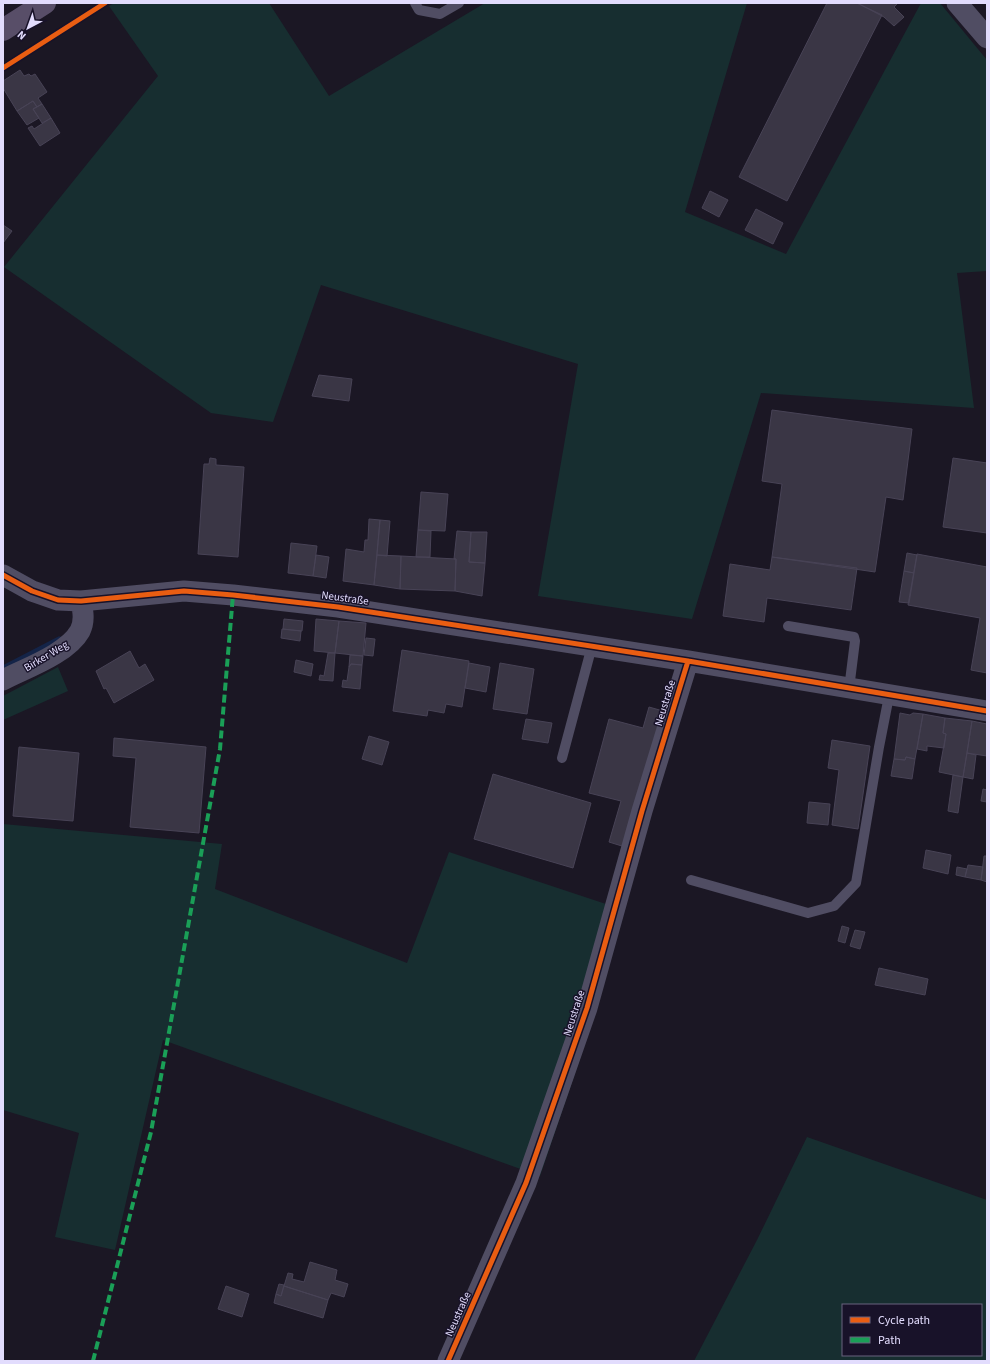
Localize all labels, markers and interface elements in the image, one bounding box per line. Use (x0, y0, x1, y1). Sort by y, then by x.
north arrow (8, 8, 48, 48)
text: N (14, 27, 29, 43)
street label: Neustraße (320, 587, 370, 609)
street label: Birker Weg (21, 637, 71, 675)
street label: Neustraße (651, 678, 679, 728)
street label: Neustraße (560, 988, 589, 1038)
street label: Neustraße (441, 1289, 475, 1339)
legend (842, 1304, 982, 1356)
text: Cycle path (878, 1312, 930, 1329)
text: Path (878, 1332, 901, 1349)

